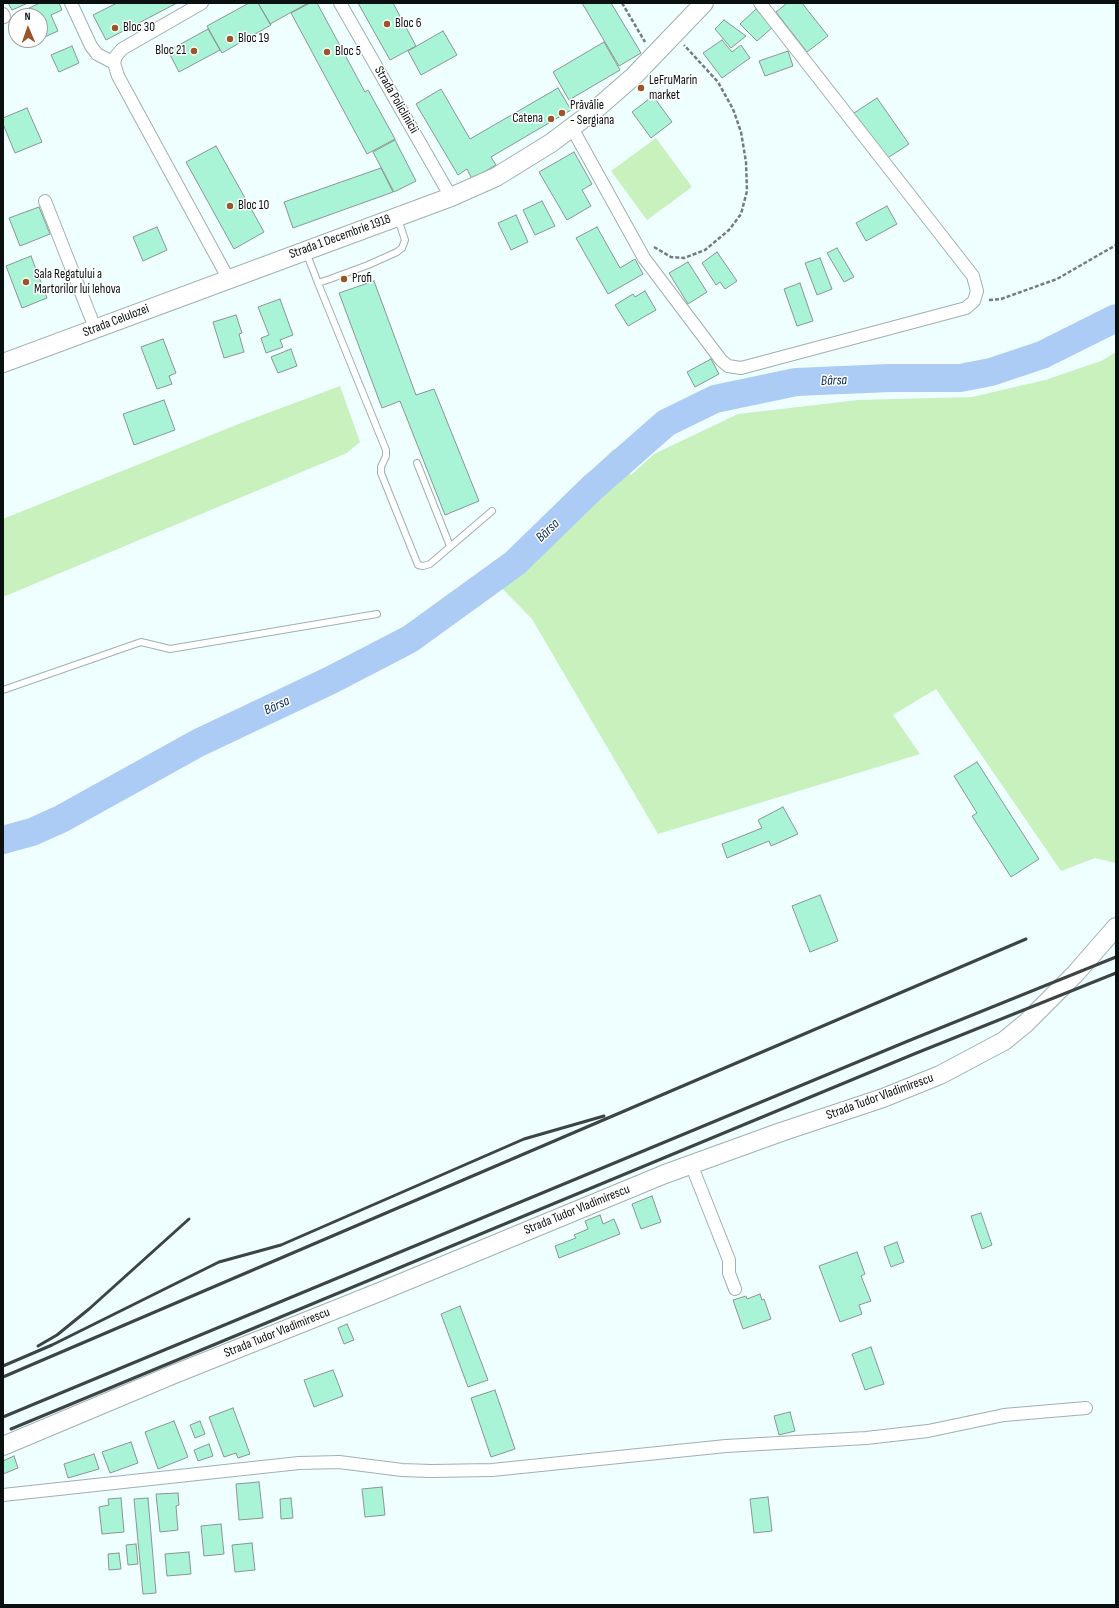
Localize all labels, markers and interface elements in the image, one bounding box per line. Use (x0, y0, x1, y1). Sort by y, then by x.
north arrow (8, 8, 48, 48)
text: N (24, 10, 31, 23)
place label: Bloc 6 (395, 16, 422, 32)
marker: Bloc 6 (382, 19, 392, 29)
place label: Bloc 30 (123, 20, 155, 36)
marker: Bloc 30 (110, 23, 120, 33)
place label: Bloc 19 (238, 31, 269, 47)
marker: Bloc 19 (225, 34, 235, 44)
place label: Bloc 21 (155, 43, 186, 59)
place label: Bloc 5 (335, 44, 361, 60)
marker: Bloc 21 (189, 46, 199, 56)
marker: Bloc 5 (322, 47, 332, 57)
street label: Strada Policlinicii (371, 64, 421, 136)
place label: LeFruMarin market (649, 73, 697, 104)
marker: LeFruMarin market (636, 83, 646, 93)
place label: Prăvălie - Sergiana (570, 98, 614, 129)
marker: Prăvălie - Sergiana (557, 108, 567, 118)
place label: Catena (512, 111, 543, 127)
marker: Catena (546, 114, 556, 124)
place label: Bloc 10 (238, 198, 269, 214)
marker: Bloc 10 (225, 201, 235, 211)
street label: Strada 1 Decembrie 1918 (287, 211, 393, 263)
place label: Sala Regatului a Martorilor lui Iehova (34, 267, 121, 298)
place label: Profi (352, 271, 372, 287)
marker: Profi (339, 274, 349, 284)
marker: Sala Regatului a Martorilor lui Iehova (21, 277, 31, 287)
street label: Strada Celulozei (81, 301, 151, 341)
water label: Bârsa (821, 372, 847, 390)
water label: Bârsa (533, 516, 563, 546)
water label: Bârsa (262, 693, 292, 719)
street label: Strada Tudor Vladimirescu (824, 1070, 936, 1124)
street label: Strada Tudor Vladimirescu (522, 1182, 632, 1238)
street label: Strada Tudor Vladimirescu (222, 1305, 332, 1361)

